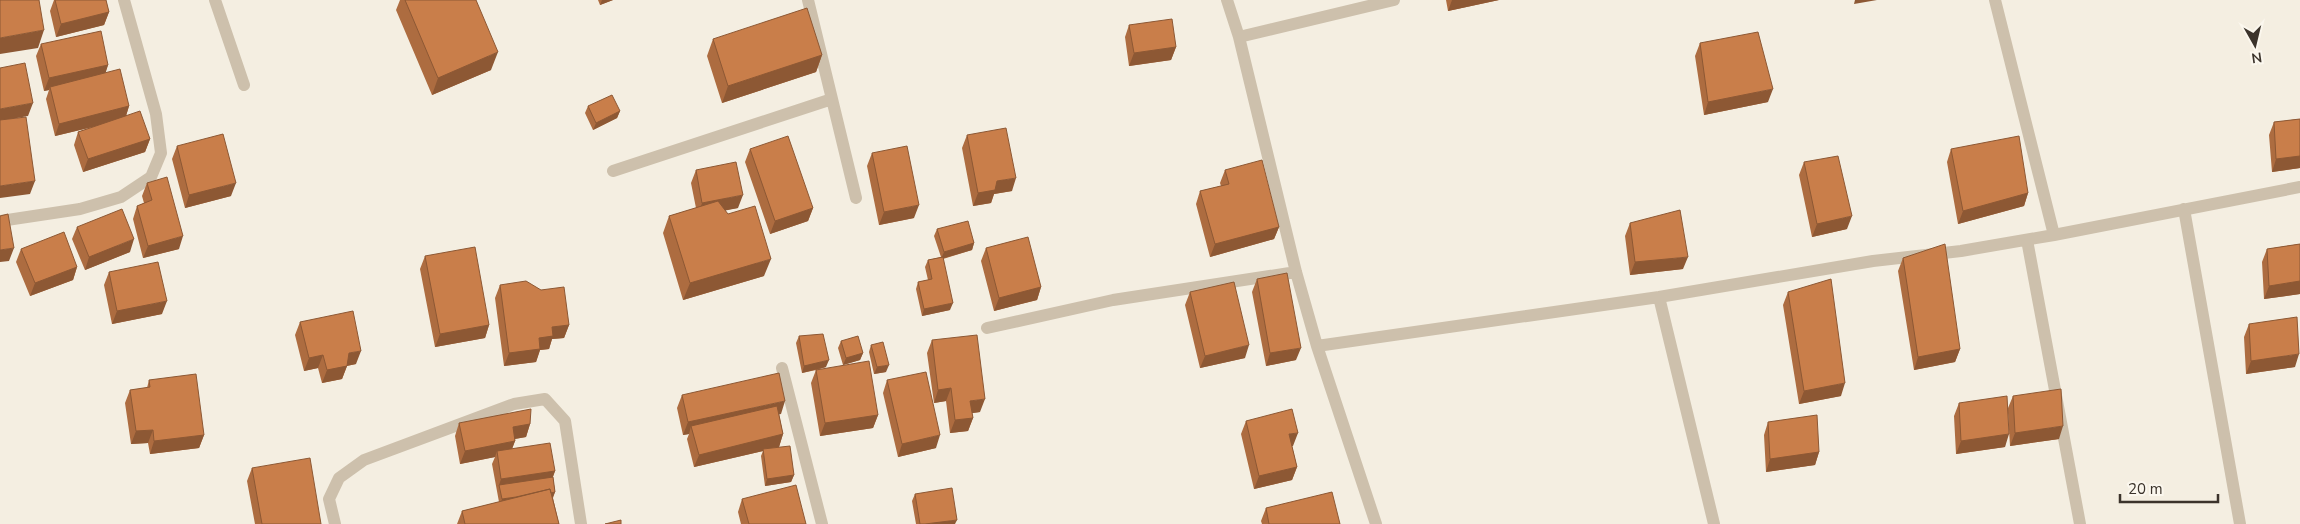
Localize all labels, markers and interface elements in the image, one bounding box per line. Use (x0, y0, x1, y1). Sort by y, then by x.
north arrow (2230, 20, 2280, 70)
text: N (2250, 47, 2263, 68)
scale bar (2120, 472, 2218, 504)
text: 20 m (2128, 479, 2163, 499)

